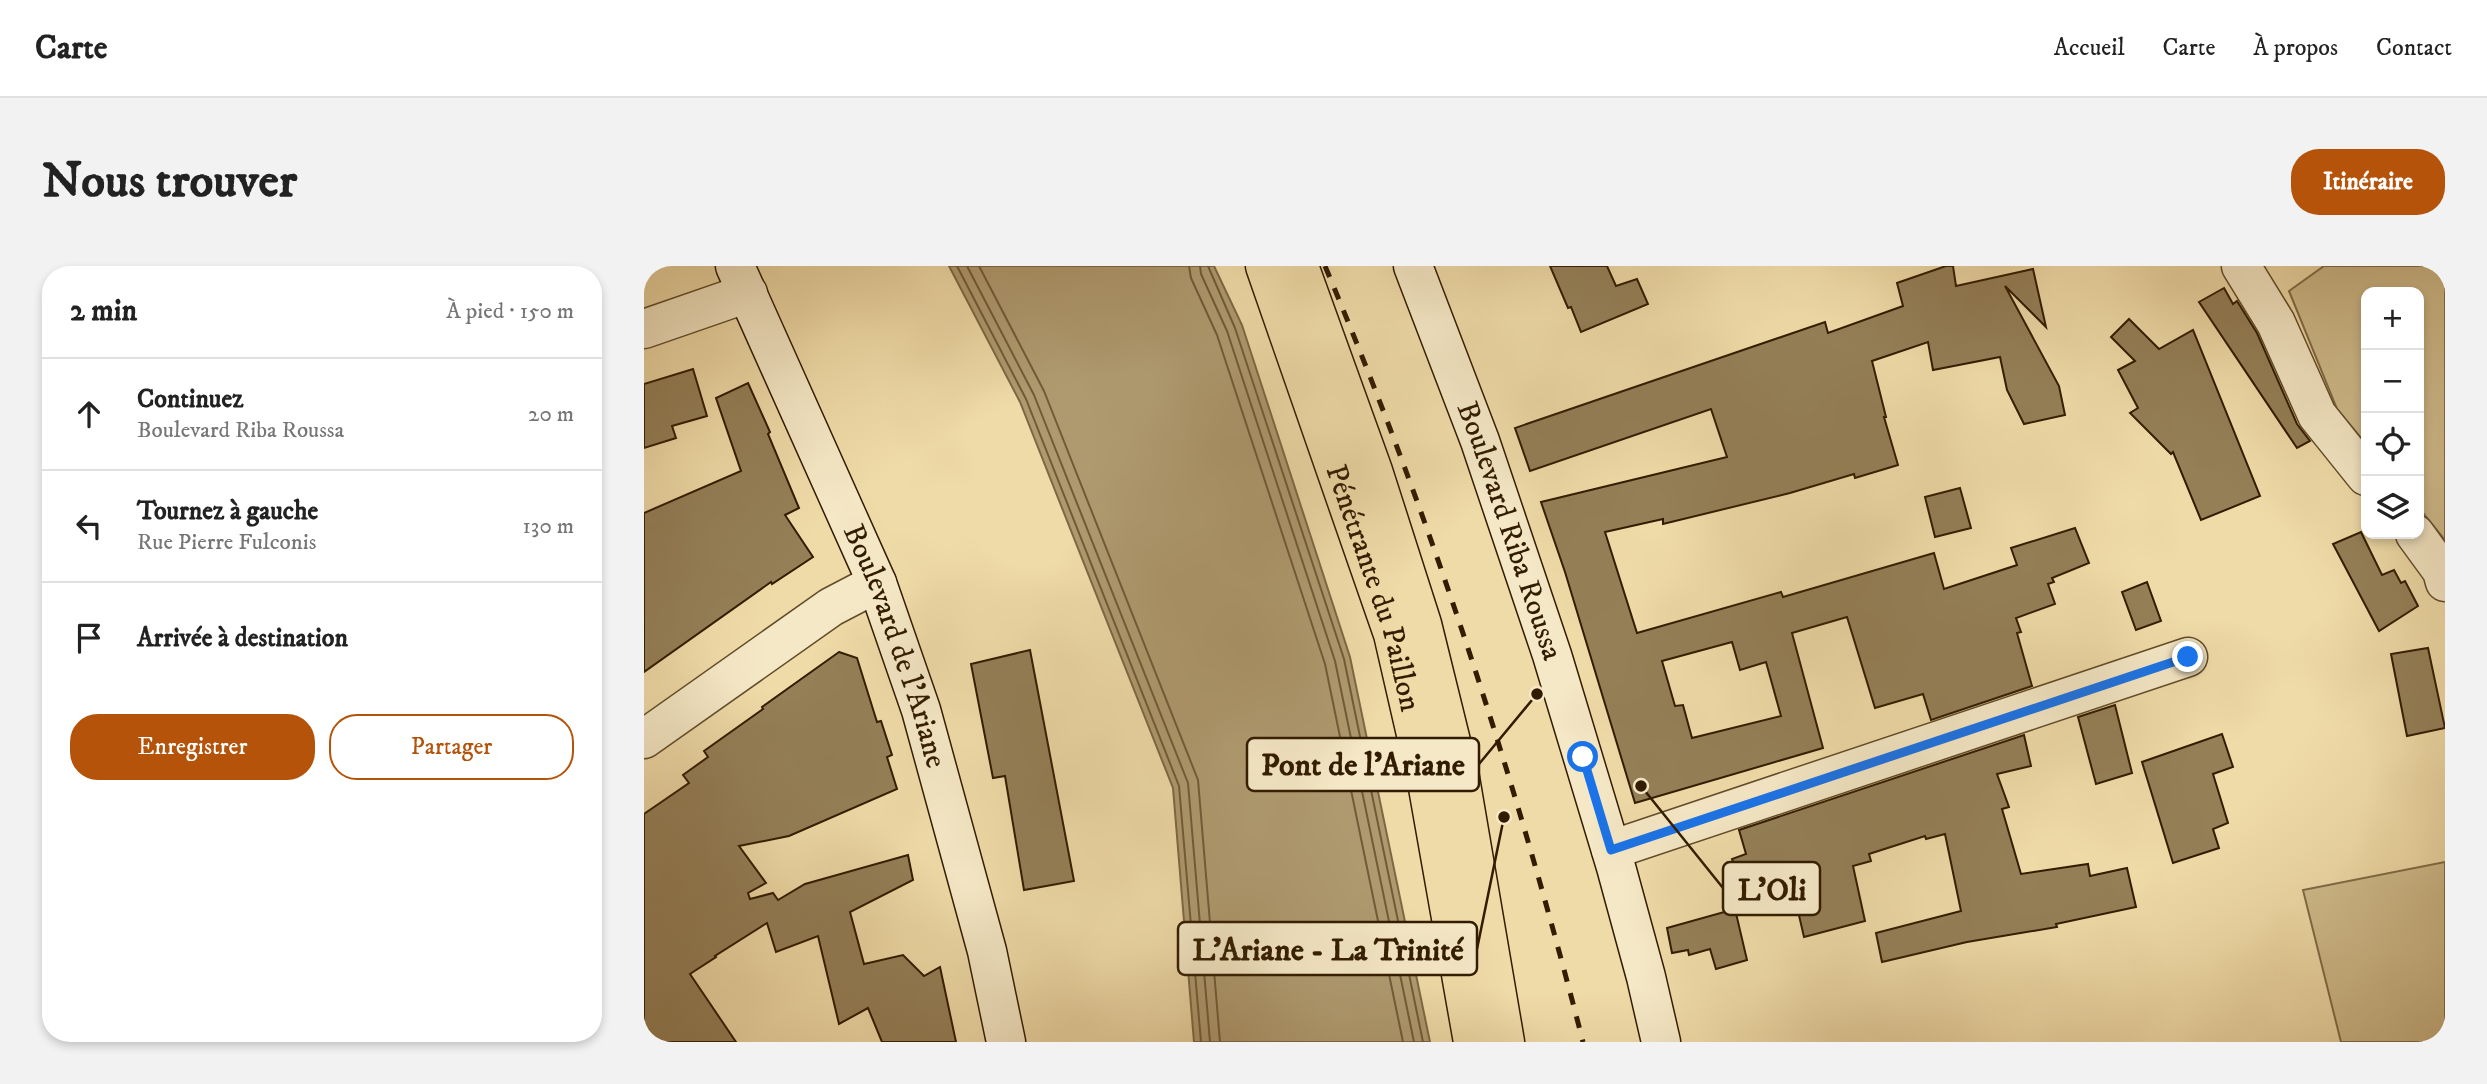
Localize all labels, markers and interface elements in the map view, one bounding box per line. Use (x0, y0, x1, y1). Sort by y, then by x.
text: Carte (35, 28, 107, 69)
text: Accueil (2054, 33, 2125, 63)
text: Carte (2163, 33, 2215, 63)
text: À propos (2253, 33, 2338, 63)
text: Contact (2376, 33, 2452, 63)
button: Itinéraire (2291, 149, 2445, 215)
text: Nous trouver (42, 151, 297, 213)
map controls (2361, 287, 2424, 539)
button: + (2361, 287, 2424, 350)
text: 2 min (70, 293, 137, 330)
text: À pied · 150 m (446, 297, 574, 326)
button: − (2361, 350, 2424, 413)
text: Continuez (137, 383, 243, 416)
icon: ahead (70, 395, 108, 433)
street label: Boulevard Riba Roussa (1448, 396, 1571, 665)
text: 20 m (528, 400, 574, 429)
button: locate (2361, 413, 2424, 476)
text: Boulevard Riba Roussa (137, 416, 344, 445)
street label: Pénétrante du Paillon (1317, 460, 1429, 715)
button: layers (2361, 476, 2424, 539)
text: Tournez à gauche (137, 495, 318, 528)
icon: left (70, 507, 108, 545)
text: 130 m (522, 512, 574, 541)
street label: Boulevard de l'Ariane (835, 518, 955, 772)
text: Rue Pierre Fulconis (137, 528, 316, 557)
icon: arrive (70, 619, 108, 657)
text: Arrivée à destination (137, 622, 348, 655)
route end (2172, 641, 2203, 672)
button: Enregistrer (70, 714, 315, 780)
button: Partager (329, 714, 574, 780)
callout: Pont de l'Ariane (1247, 738, 1479, 791)
route start (1567, 741, 1598, 772)
text: Pont de l'Ariane (1261, 746, 1465, 786)
callout: L'Oli (1723, 862, 1820, 915)
text: L'Oli (1737, 871, 1807, 911)
callout: L'Ariane - La Trinité (1178, 922, 1477, 975)
text: L'Ariane - La Trinité (1192, 931, 1464, 971)

